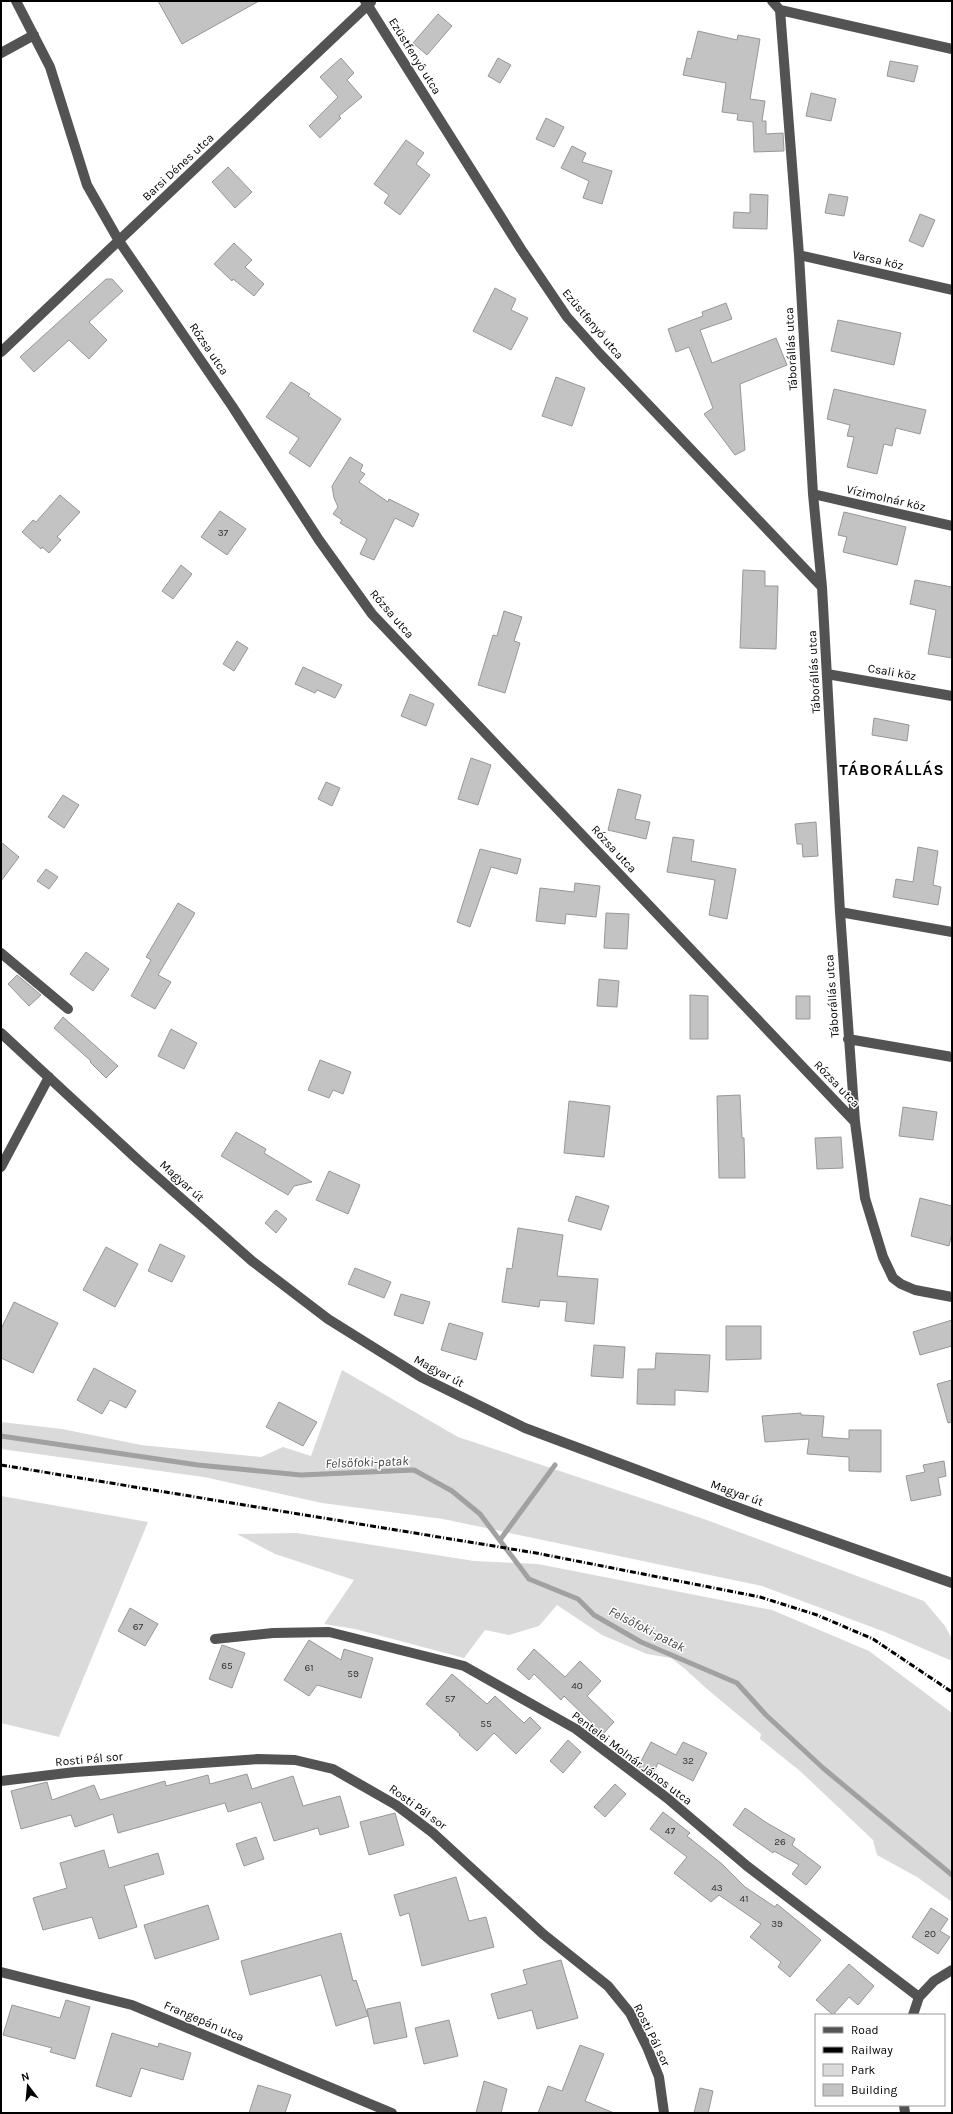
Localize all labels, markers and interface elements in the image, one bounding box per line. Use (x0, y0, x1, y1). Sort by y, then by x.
street label: Ezüstfenyő utca (386, 15, 444, 97)
street label: Barsi Dénes utca (139, 130, 217, 204)
street label: Varsa köz (851, 247, 905, 273)
street label: Ezüstfenyő utca (559, 286, 627, 362)
street label: Táborállás utca (782, 307, 800, 391)
street label: Rózsa utca (186, 320, 232, 378)
street label: Vízimolnár köz (845, 482, 927, 514)
house number: 37 (218, 527, 229, 539)
street label: Rózsa utca (367, 587, 417, 641)
street label: Táborállás utca (805, 630, 823, 714)
street label: Csali köz (867, 661, 918, 683)
district label: TÁBORÁLLÁS (839, 760, 945, 779)
street label: Rózsa utca (588, 822, 640, 876)
street label: Táborállás utca (822, 954, 842, 1038)
street label: Rózsa utca (811, 1058, 863, 1110)
street label: Magyar út (157, 1157, 207, 1205)
street label: Magyar út (411, 1352, 467, 1390)
water label: Felsőfoki-patak (325, 1453, 409, 1471)
street label: Magyar út (709, 1477, 766, 1509)
water label: Felsőfoki-patak (606, 1603, 688, 1655)
house number: 67 (133, 1621, 144, 1633)
house number: 65 (221, 1660, 233, 1672)
house number: 61 (304, 1662, 314, 1674)
house number: 59 (347, 1668, 359, 1680)
house number: 40 (571, 1680, 583, 1692)
house number: 57 (445, 1693, 455, 1705)
street label: Pentelei Molnár János utca (569, 1708, 695, 1808)
house number: 55 (480, 1718, 492, 1730)
street label: Rosti Pál sor (55, 1749, 124, 1769)
house number: 32 (682, 1755, 694, 1767)
street label: Rosti Pál sor (386, 1781, 450, 1833)
house number: 47 (665, 1825, 675, 1837)
house number: 26 (774, 1836, 786, 1848)
house number: 43 (711, 1882, 723, 1894)
house number: 41 (740, 1893, 748, 1905)
house number: 39 (771, 1918, 783, 1930)
house number: 20 (924, 1928, 936, 1940)
street label: Frangepán utca (162, 1998, 246, 2044)
street label: Rosti Pál sor (631, 2001, 673, 2069)
legend (815, 2014, 945, 2106)
text: Road (851, 2023, 879, 2037)
text: Railway (851, 2043, 893, 2057)
text: Park (851, 2063, 876, 2077)
north arrow (8, 2066, 48, 2106)
text: N (20, 2070, 31, 2084)
text: Building (851, 2083, 898, 2097)

